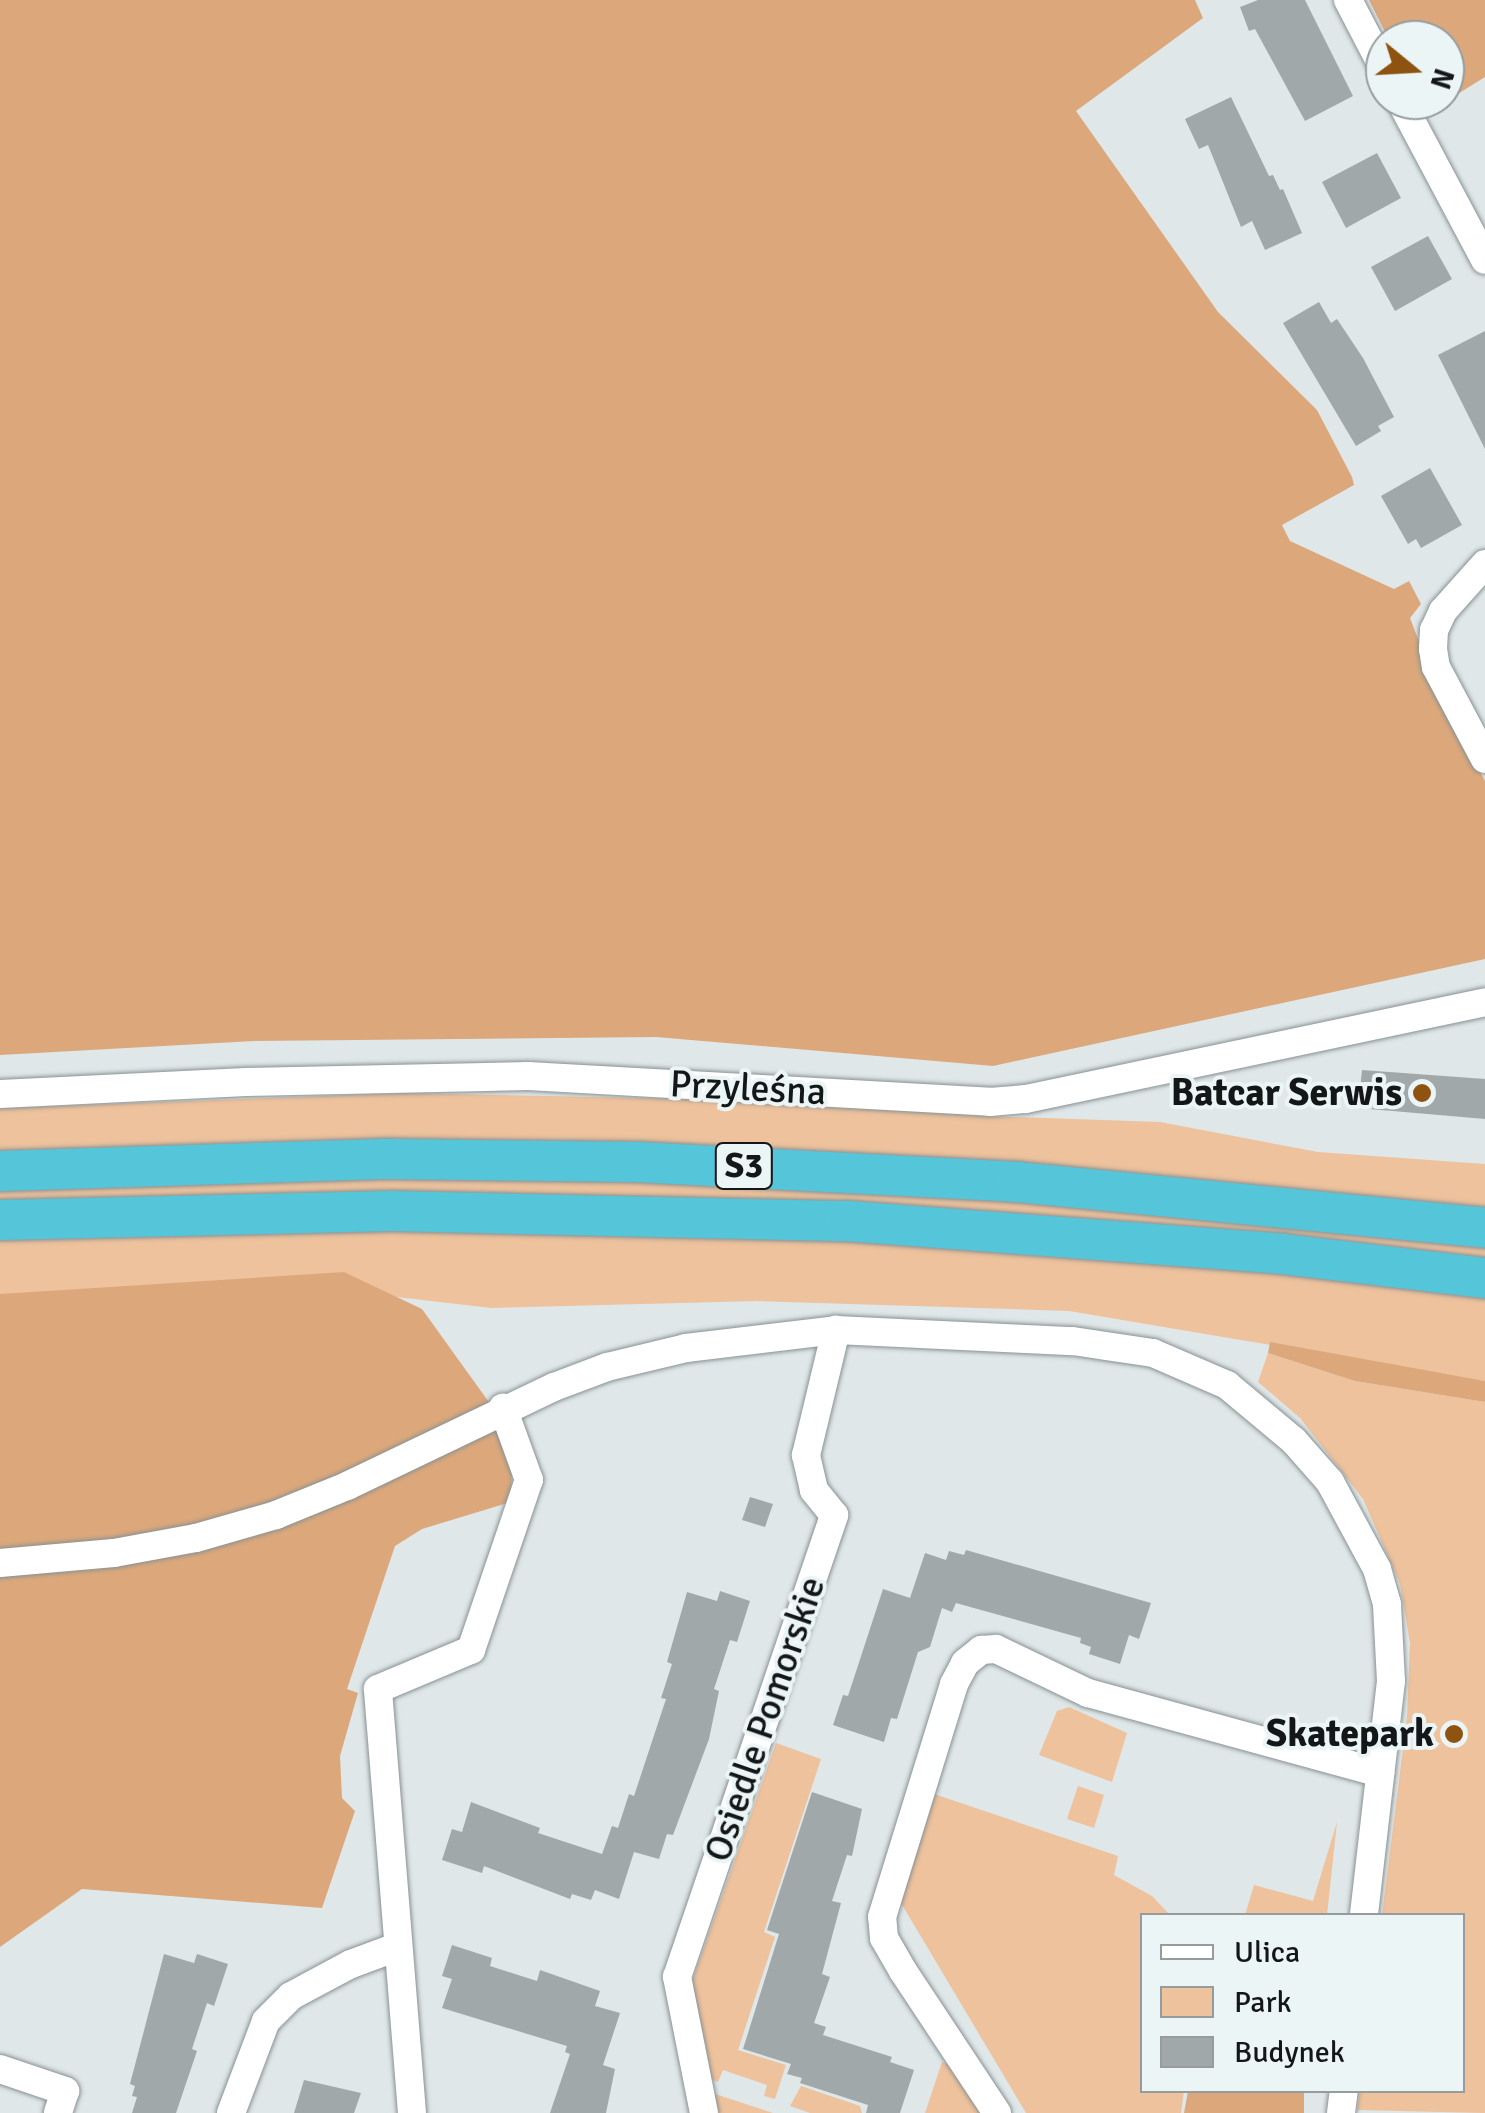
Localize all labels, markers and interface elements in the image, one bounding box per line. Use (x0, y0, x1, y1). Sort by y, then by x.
north arrow (1365, 20, 1465, 120)
text: N (1422, 64, 1461, 93)
street label: Przyleśna (669, 1061, 827, 1115)
place label: Batcar Serwis (1171, 1070, 1402, 1116)
marker: Batcar Serwis (1411, 1082, 1433, 1104)
road number: S3 (714, 1136, 774, 1196)
street label: Osiedle Pomorskie (695, 1571, 835, 1867)
place label: Skatepark (1266, 1711, 1434, 1757)
marker: Skatepark (1443, 1723, 1465, 1745)
legend (1140, 1913, 1465, 2093)
text: Ulica (1234, 1934, 1300, 1971)
text: Park (1234, 1984, 1292, 2021)
text: Budynek (1234, 2034, 1345, 2071)

